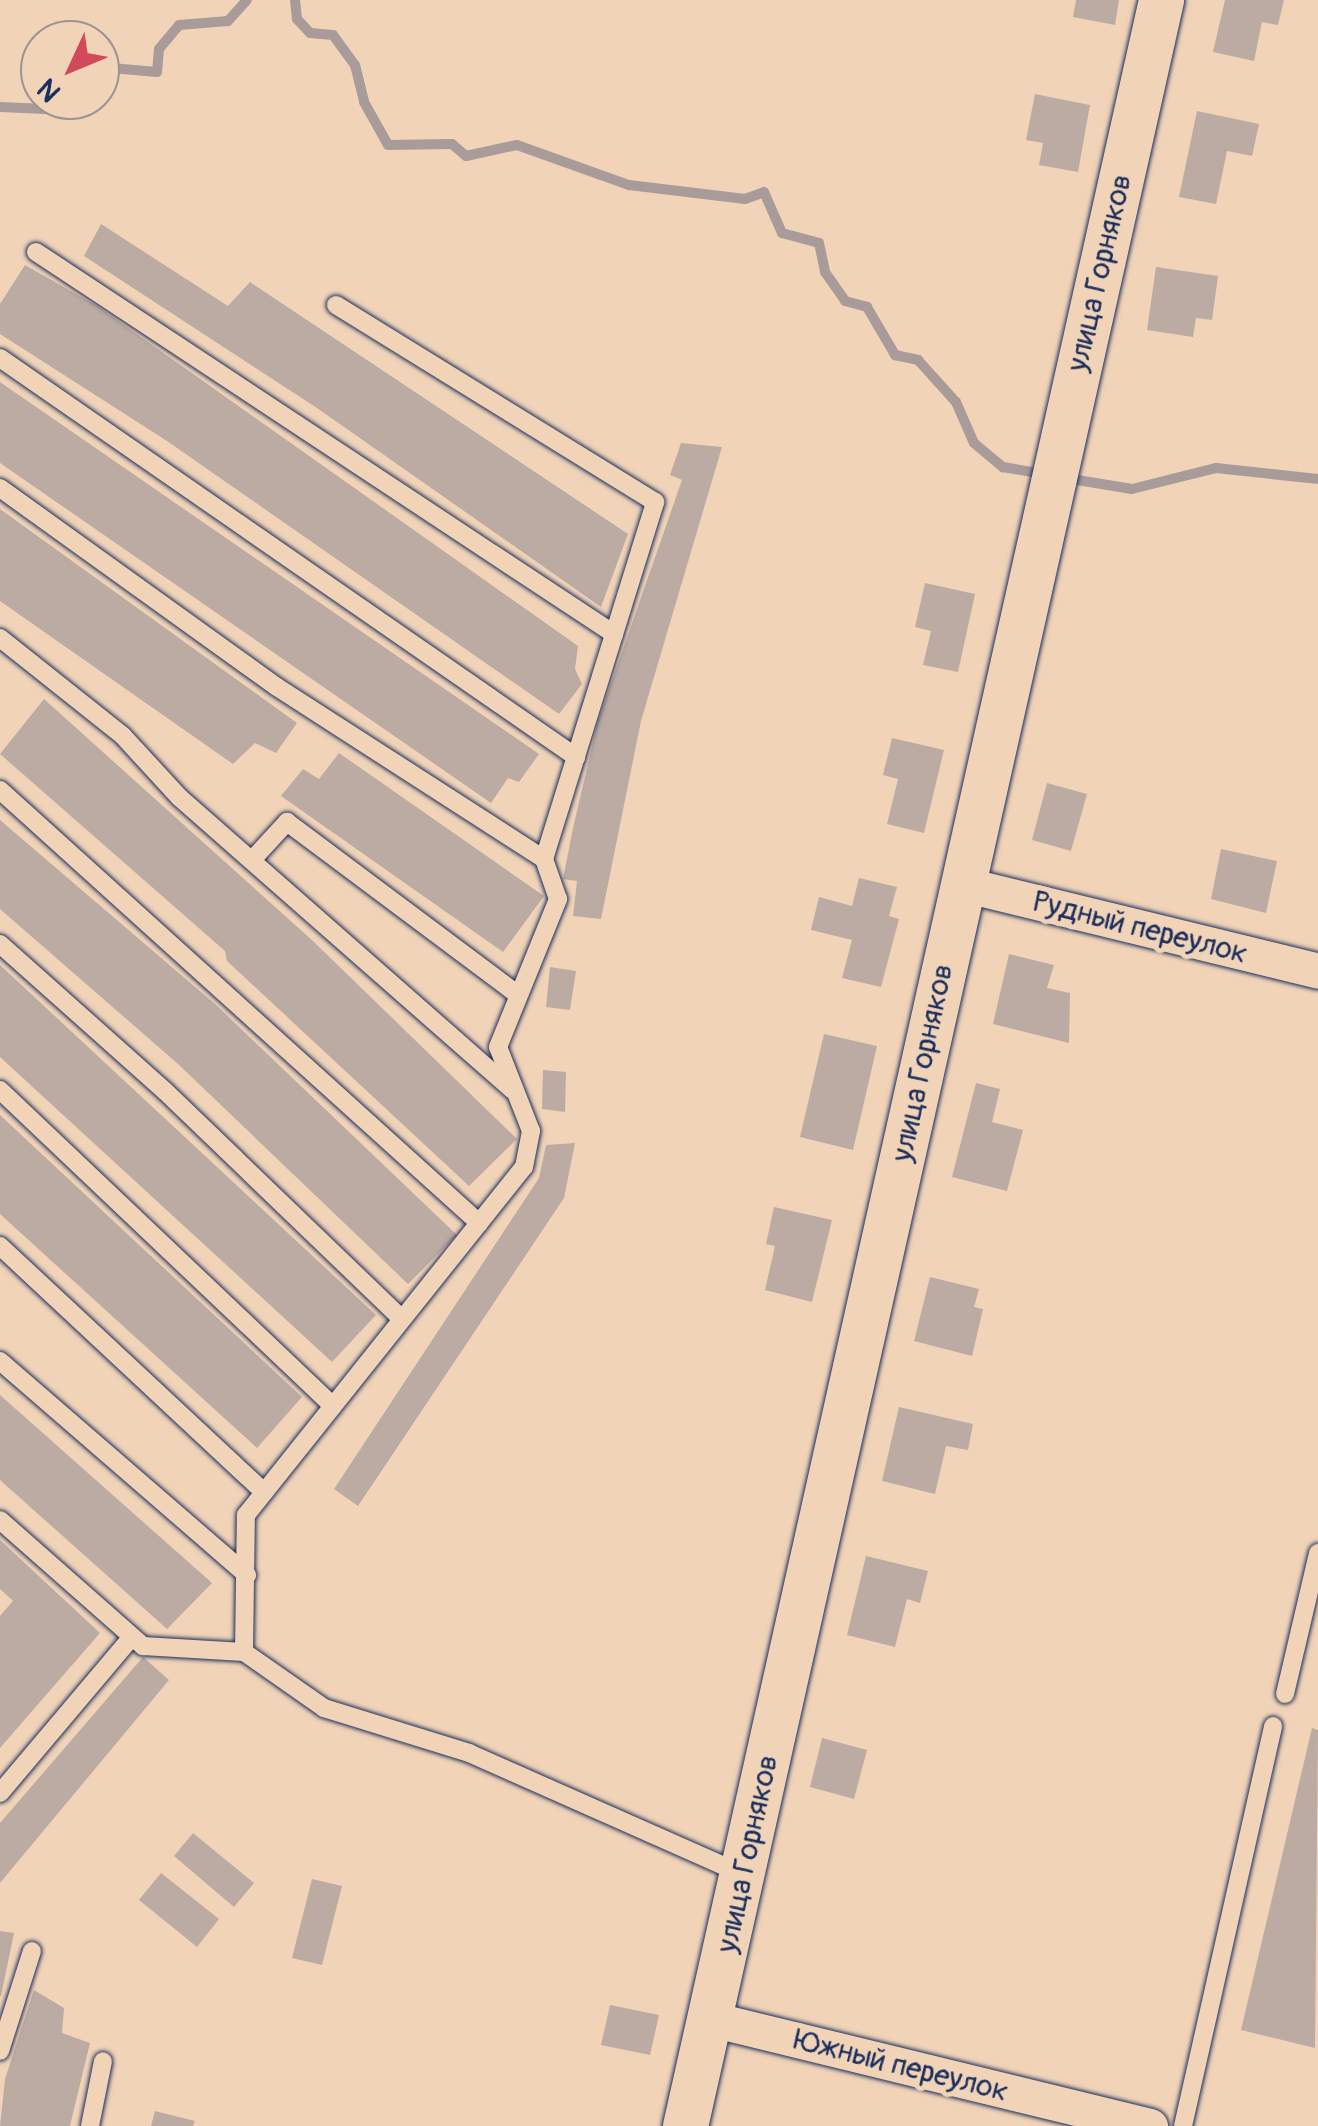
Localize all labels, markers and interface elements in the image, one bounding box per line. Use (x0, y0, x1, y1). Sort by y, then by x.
north arrow (20, 20, 120, 120)
text: N (30, 71, 69, 109)
street label: улица Горняков (1060, 171, 1140, 375)
street label: Рудный переулок (1029, 884, 1251, 972)
street label: улица Горняков (884, 961, 962, 1165)
street label: улица Горняков (709, 1752, 787, 1956)
street label: Южный переулок (790, 2022, 1012, 2110)

